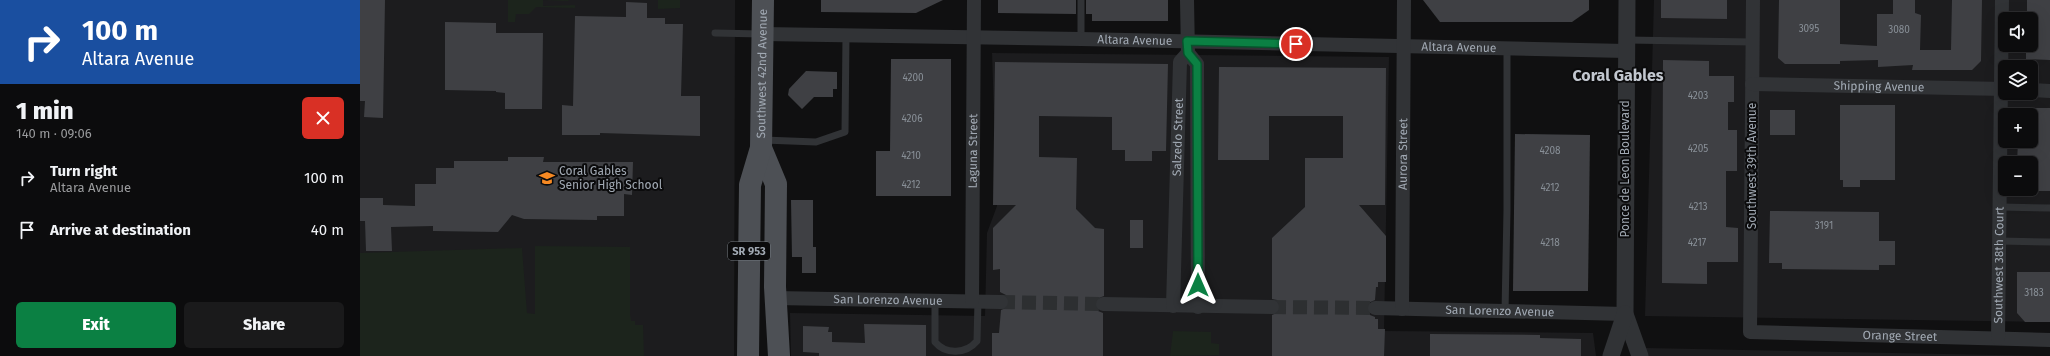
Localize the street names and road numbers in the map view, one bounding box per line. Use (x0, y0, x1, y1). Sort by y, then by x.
street label: Southwest 42nd Avenue (754, 9, 770, 139)
street label: Altara Avenue (1097, 32, 1173, 48)
street label: Altara Avenue (1421, 39, 1497, 55)
street label: Shipping Avenue (1833, 79, 1925, 94)
street label: Salzedo Street (1170, 97, 1186, 176)
street label: Ponce de Leon Boulevard (1618, 100, 1632, 238)
street label: Southwest 39th Avenue (1745, 103, 1759, 229)
street label: Laguna Street (966, 113, 980, 188)
street label: Aurora Street (1396, 117, 1410, 190)
street label: Southwest 38th Court (1991, 206, 2007, 324)
road number: SR 953 (728, 242, 770, 260)
street label: San Lorenzo Avenue (833, 292, 943, 308)
street label: San Lorenzo Avenue (1445, 303, 1555, 319)
street label: Orange Street (1863, 328, 1938, 344)

